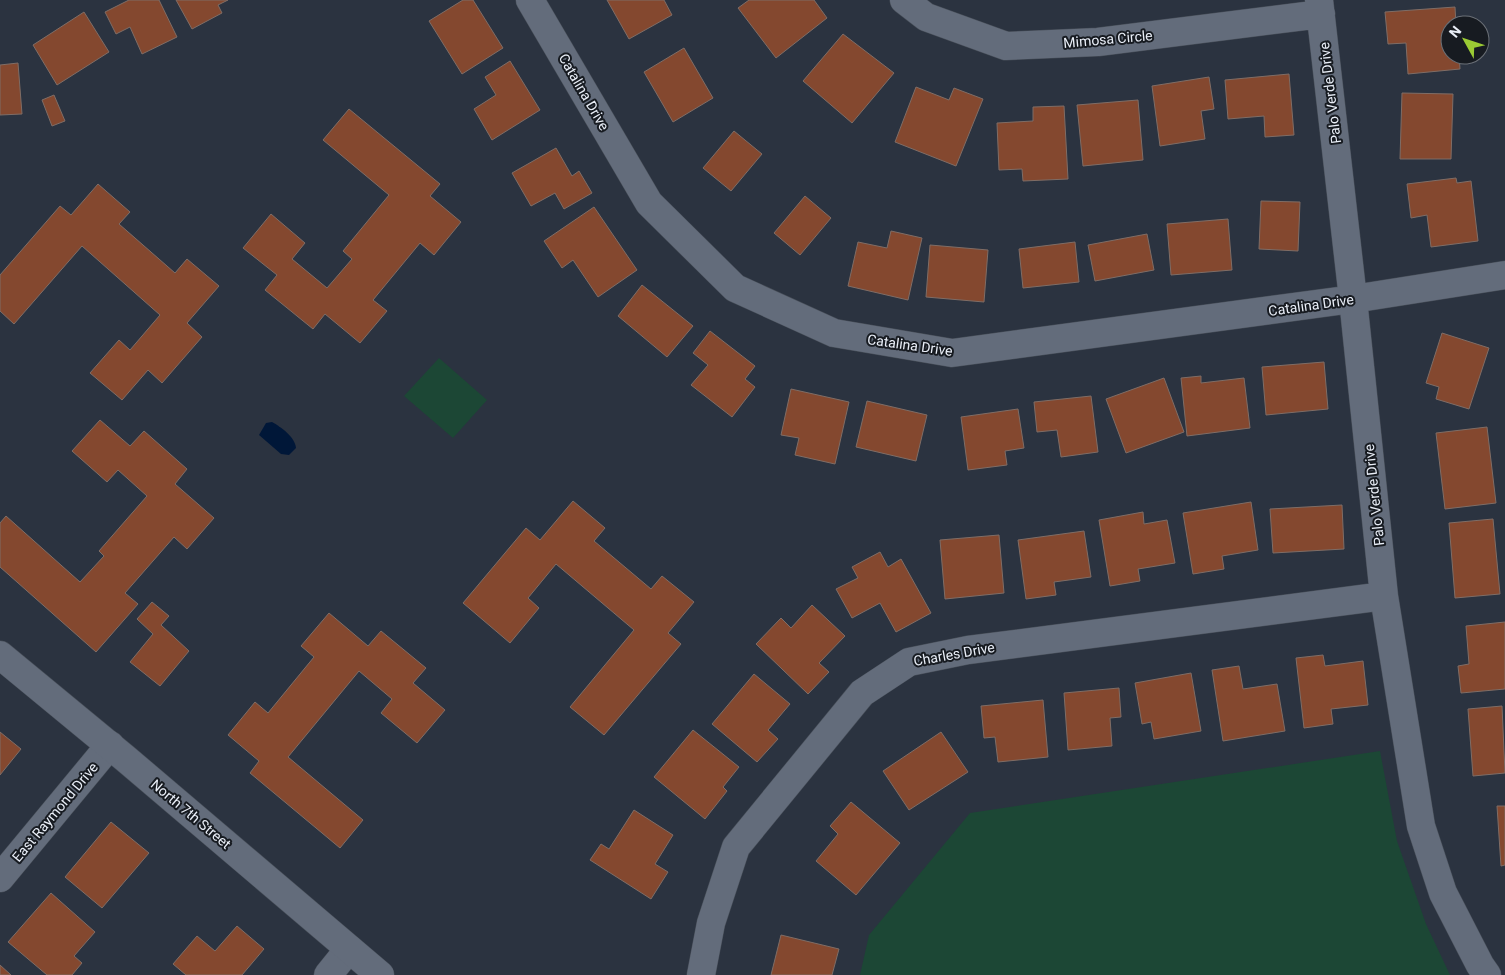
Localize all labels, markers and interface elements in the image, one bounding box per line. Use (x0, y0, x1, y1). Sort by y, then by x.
north arrow (1440, 15, 1490, 65)
text: N (1446, 23, 1464, 41)
street label: Mimosa Circle (1063, 27, 1153, 51)
street label: Palo Verde Drive (1316, 41, 1344, 145)
street label: Catalina Drive (556, 51, 612, 133)
street label: Catalina Drive (1267, 291, 1355, 319)
street label: Catalina Drive (866, 331, 954, 359)
street label: Palo Verde Drive (1361, 443, 1387, 547)
street label: Charles Drive (912, 639, 996, 669)
street label: East Raymond Drive (9, 759, 101, 865)
street label: North 7th Street (148, 776, 235, 852)

